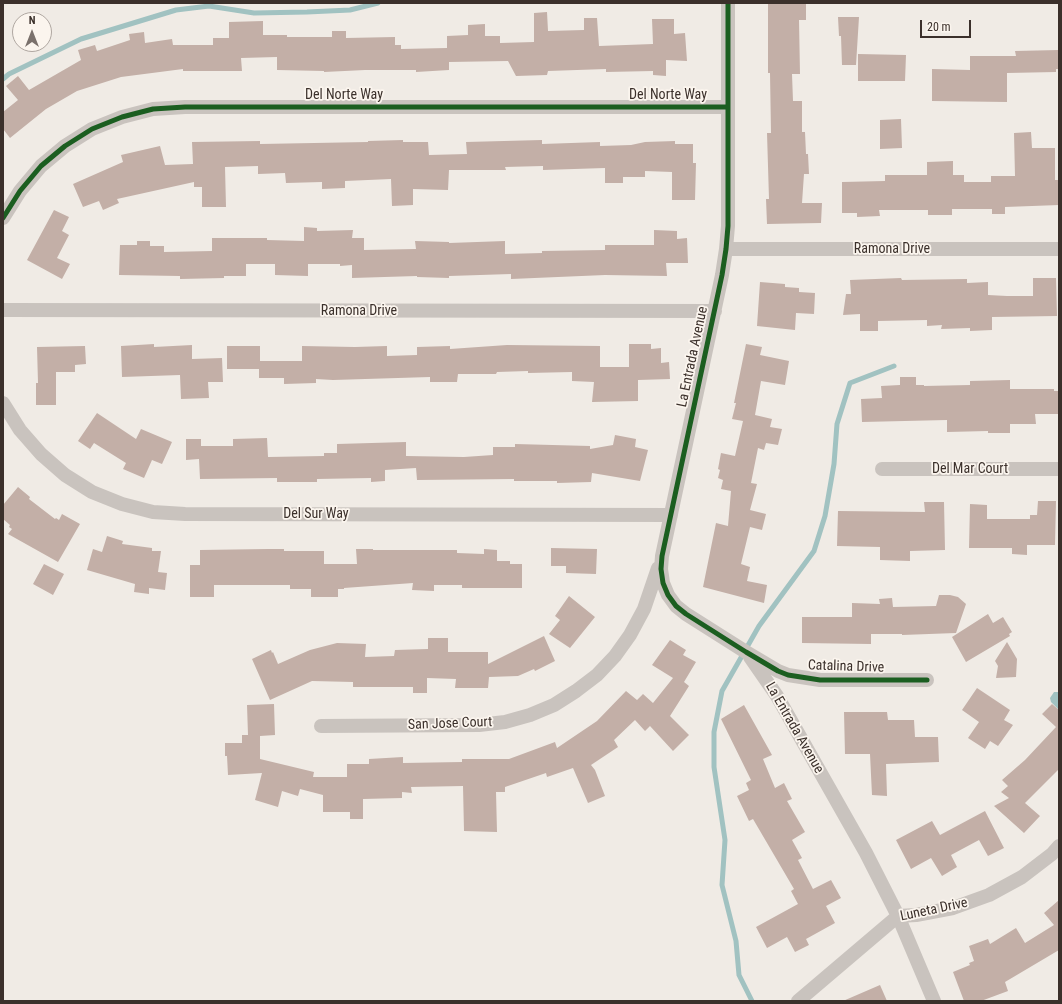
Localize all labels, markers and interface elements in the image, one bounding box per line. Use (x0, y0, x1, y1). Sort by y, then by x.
north arrow (12, 12, 52, 52)
scale bar (922, 12, 973, 38)
text: N (29, 14, 35, 27)
text: 20 m (927, 20, 951, 34)
street label: Del Norte Way (305, 87, 383, 103)
street label: Del Norte Way (629, 87, 707, 103)
street label: Ramona Drive (854, 241, 930, 257)
street label: Ramona Drive (321, 303, 397, 319)
street label: La Entrada Avenue (674, 305, 712, 409)
street label: Del Mar Court (932, 461, 1008, 477)
street label: Del Sur Way (283, 506, 349, 522)
street label: Catalina Drive (807, 657, 885, 677)
street label: La Entrada Avenue (761, 679, 827, 777)
street label: San Jose Court (408, 714, 492, 734)
street label: Luneta Drive (899, 895, 969, 925)

